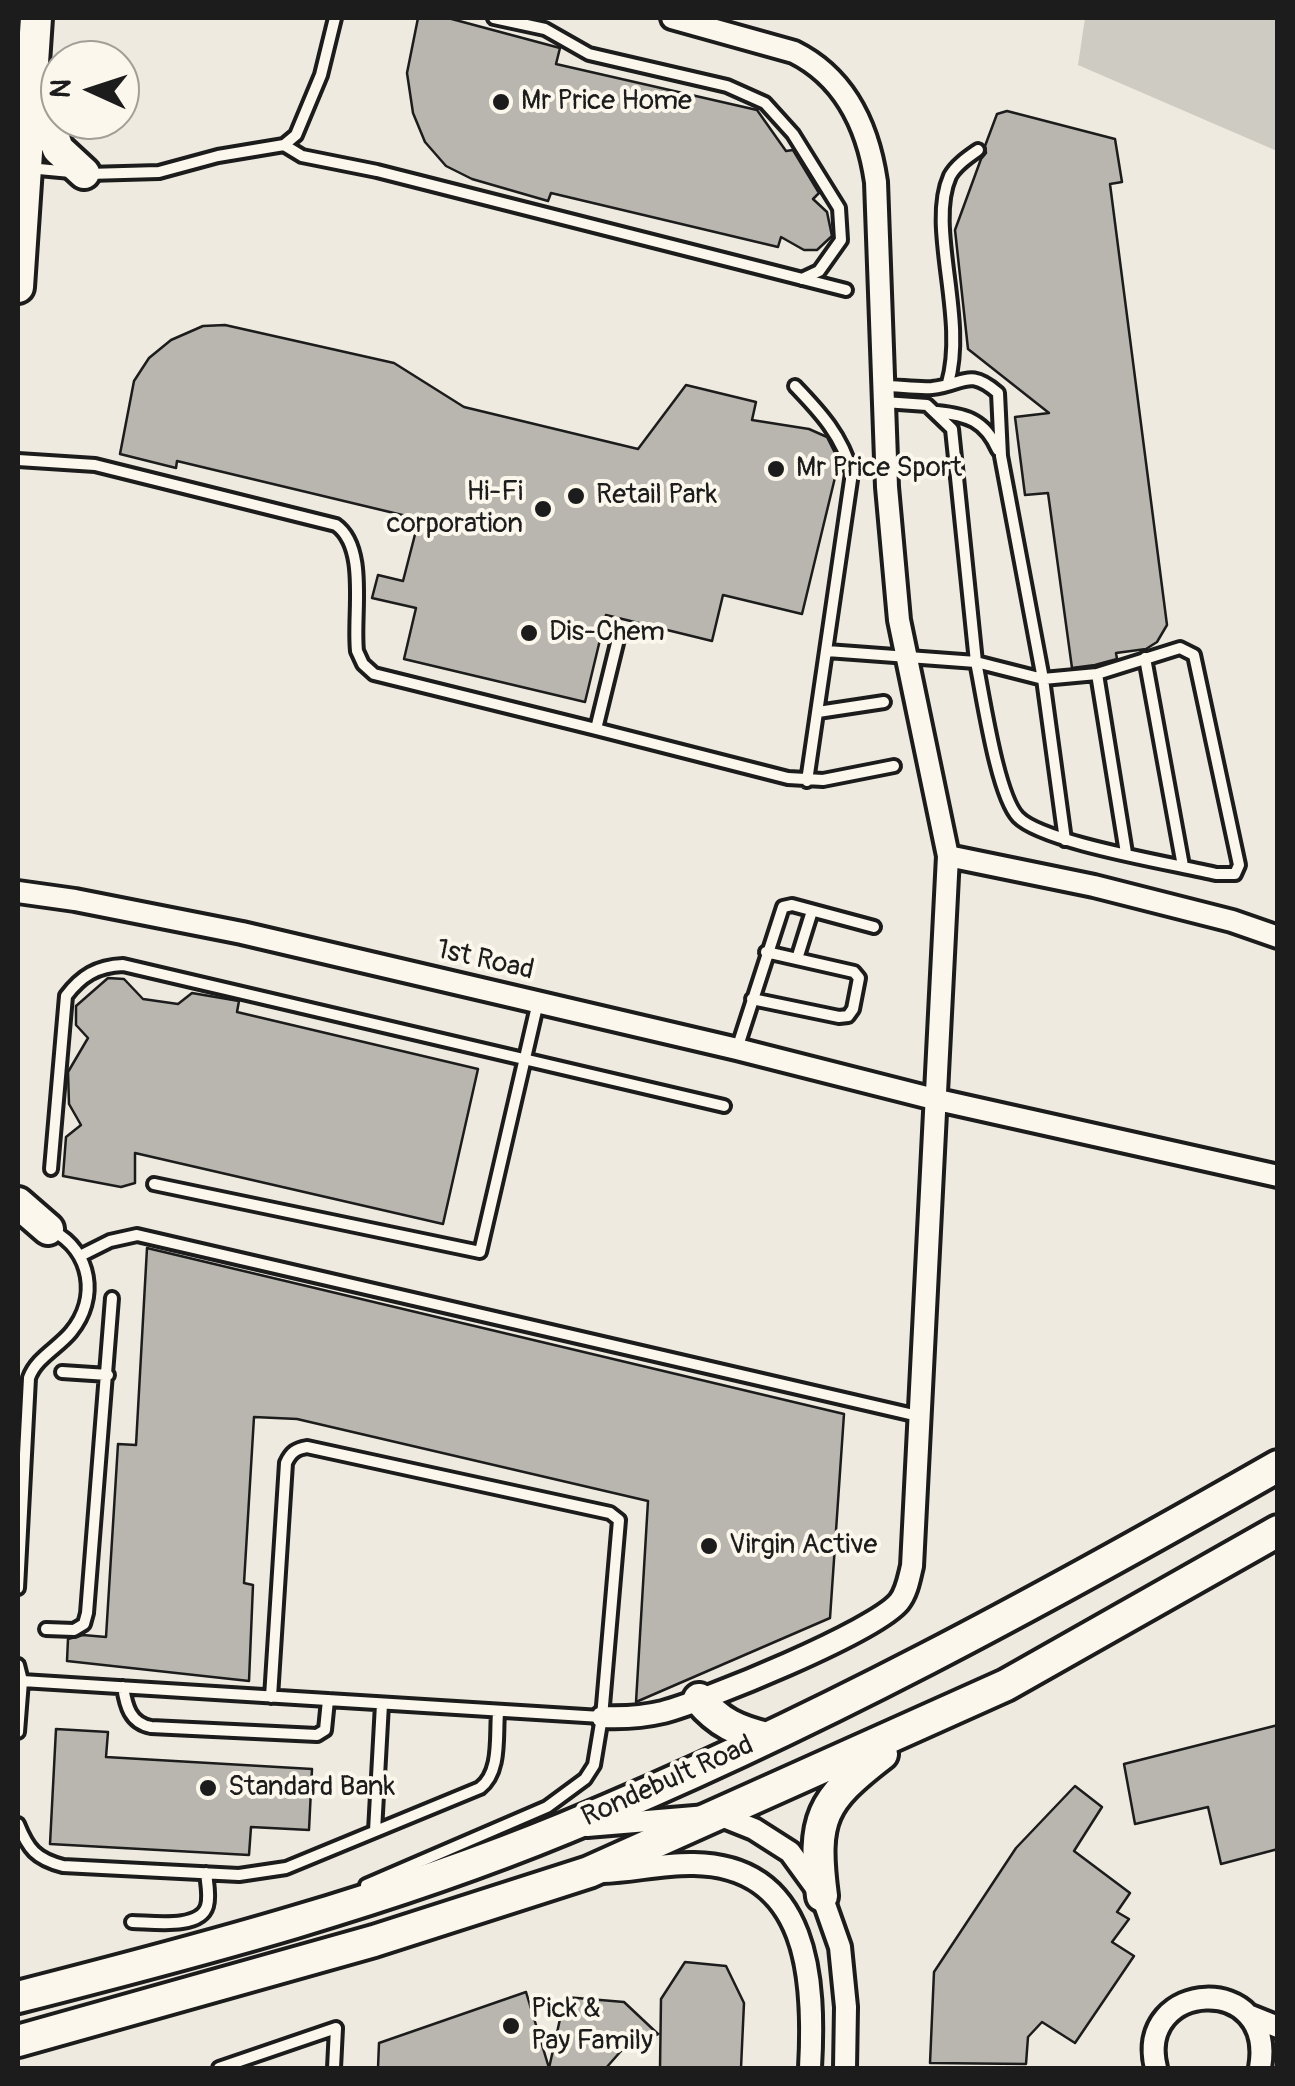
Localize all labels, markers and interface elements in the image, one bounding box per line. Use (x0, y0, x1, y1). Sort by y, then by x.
north arrow (40, 40, 140, 140)
text: N (44, 78, 80, 99)
place label: Mr Price Home (521, 85, 692, 119)
marker: Mr Price Home (490, 91, 512, 113)
place label: Mr Price Sport (796, 452, 962, 486)
marker: Mr Price Sport (765, 458, 787, 480)
place label: Hi-Fi corporation (386, 476, 523, 542)
place label: Retail Park (596, 479, 717, 513)
marker: Retail Park (565, 485, 587, 507)
marker: Hi-Fi corporation (532, 498, 554, 520)
place label: Dis-Chem (549, 616, 665, 650)
marker: Dis-Chem (518, 622, 540, 644)
street label: 1st Road (433, 934, 537, 988)
place label: Virgin Active (729, 1529, 877, 1563)
marker: Virgin Active (698, 1535, 720, 1557)
street label: Rondebult Road (577, 1729, 759, 1835)
place label: Standard Bank (228, 1771, 395, 1805)
marker: Standard Bank (197, 1777, 219, 1799)
place label: Pick & Pay Family (531, 1993, 653, 2059)
marker: Pick & Pay Family (500, 2015, 522, 2037)

